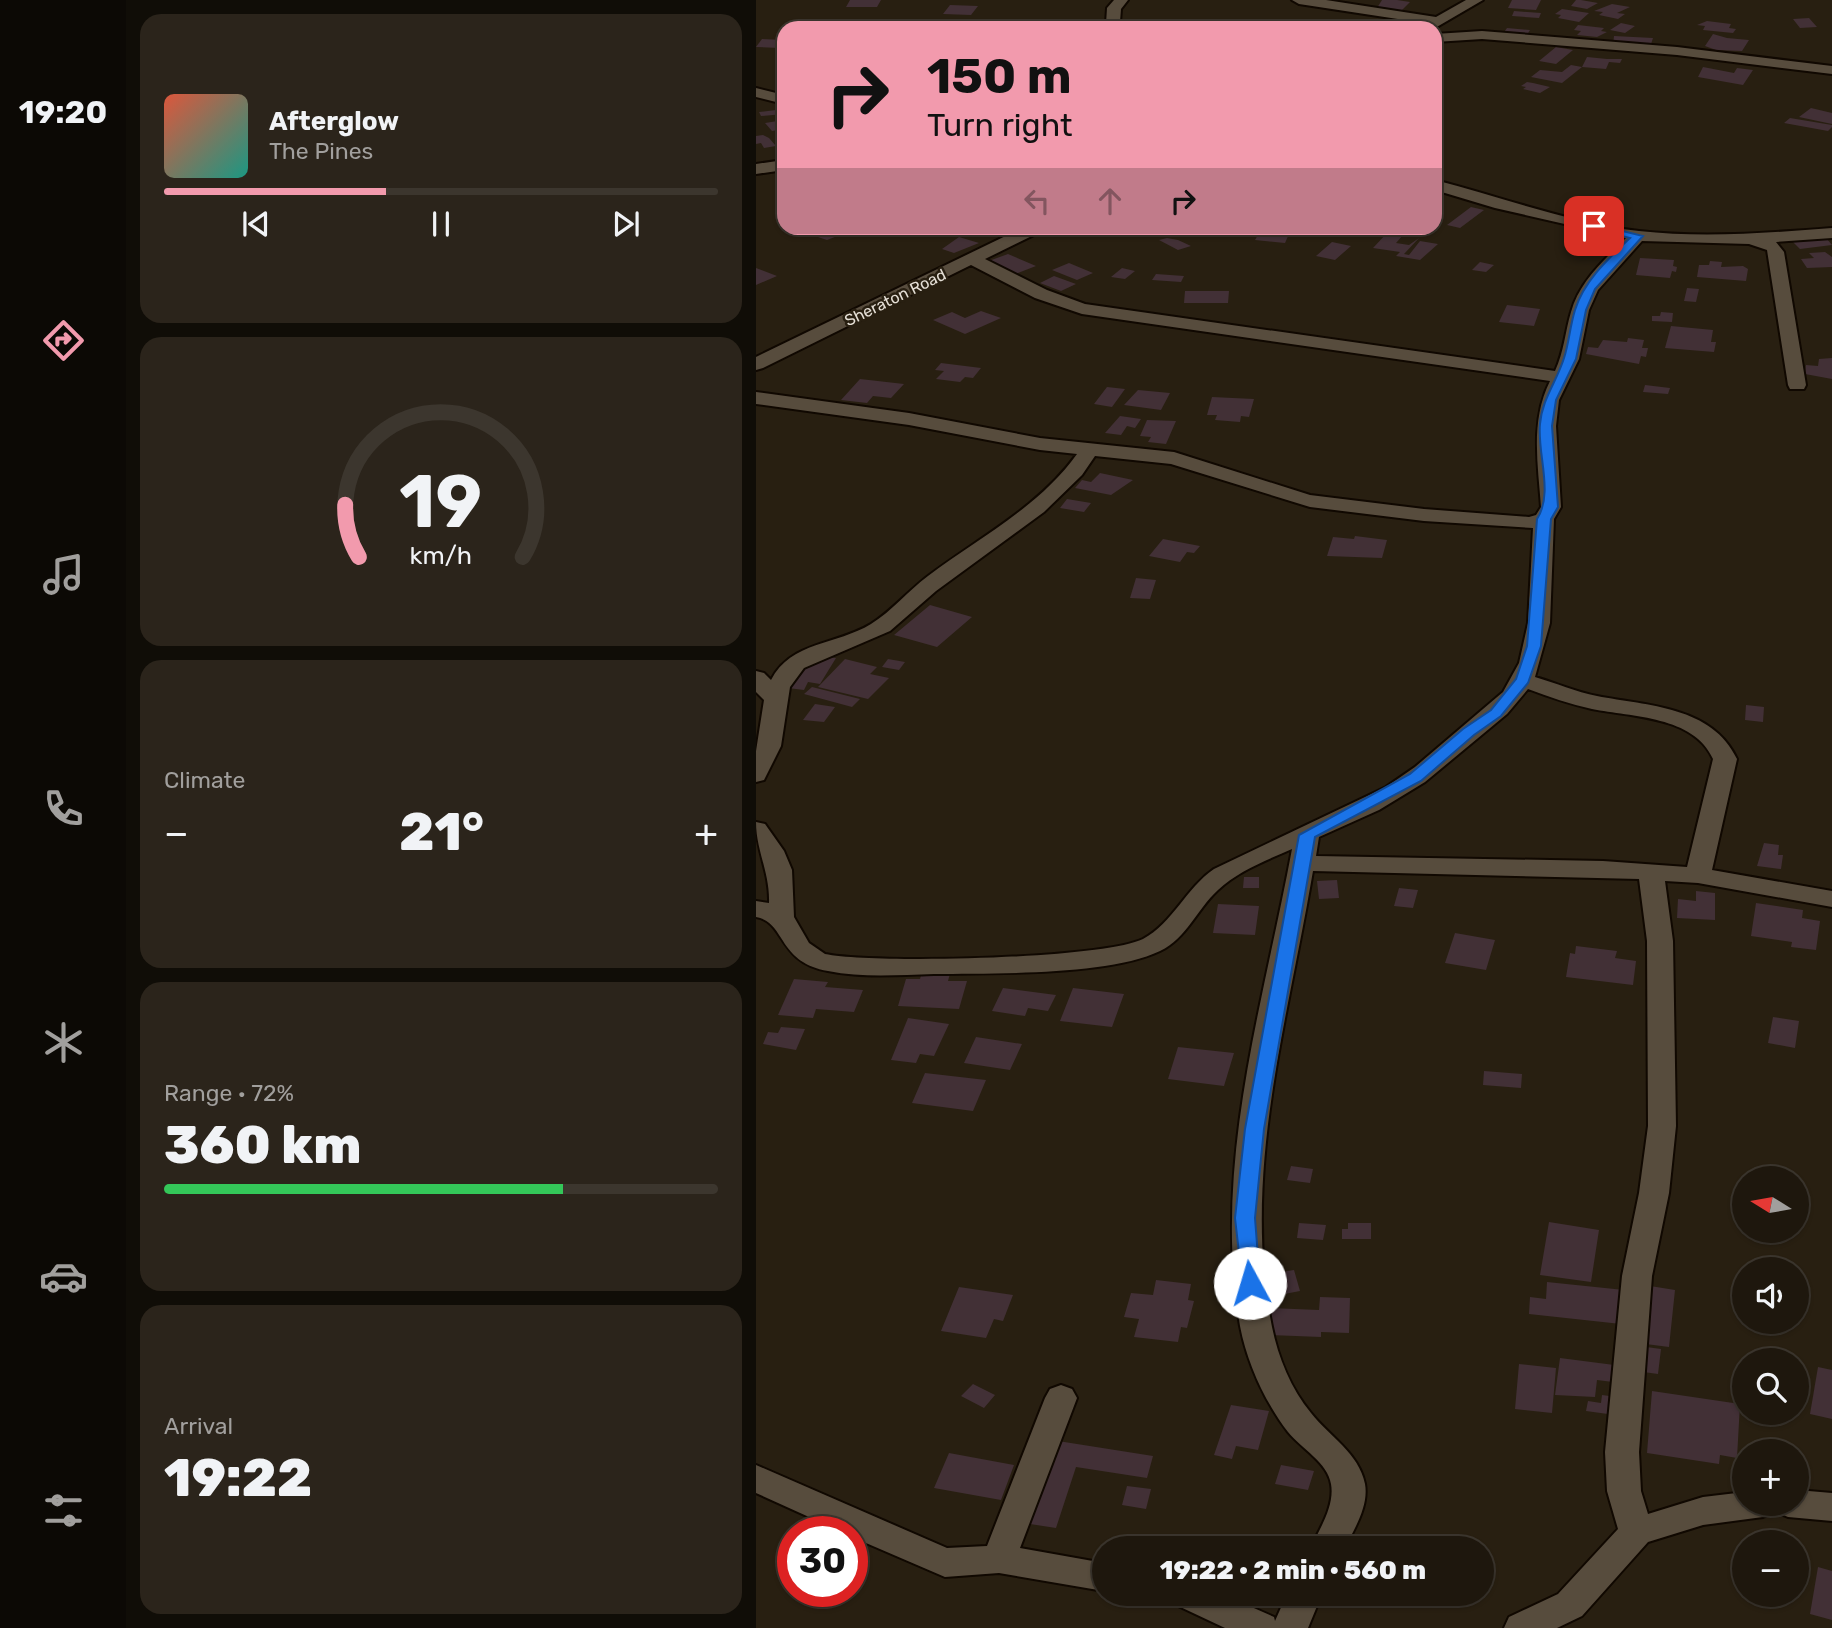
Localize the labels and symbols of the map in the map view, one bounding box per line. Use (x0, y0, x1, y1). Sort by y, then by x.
pin (1564, 196, 1624, 256)
street label: Sheraton Road (841, 265, 949, 330)
north arrow (1732, 1166, 1810, 1242)
position arrow (1213, 1246, 1287, 1320)
speed limit sign: 30 (777, 1516, 868, 1607)

